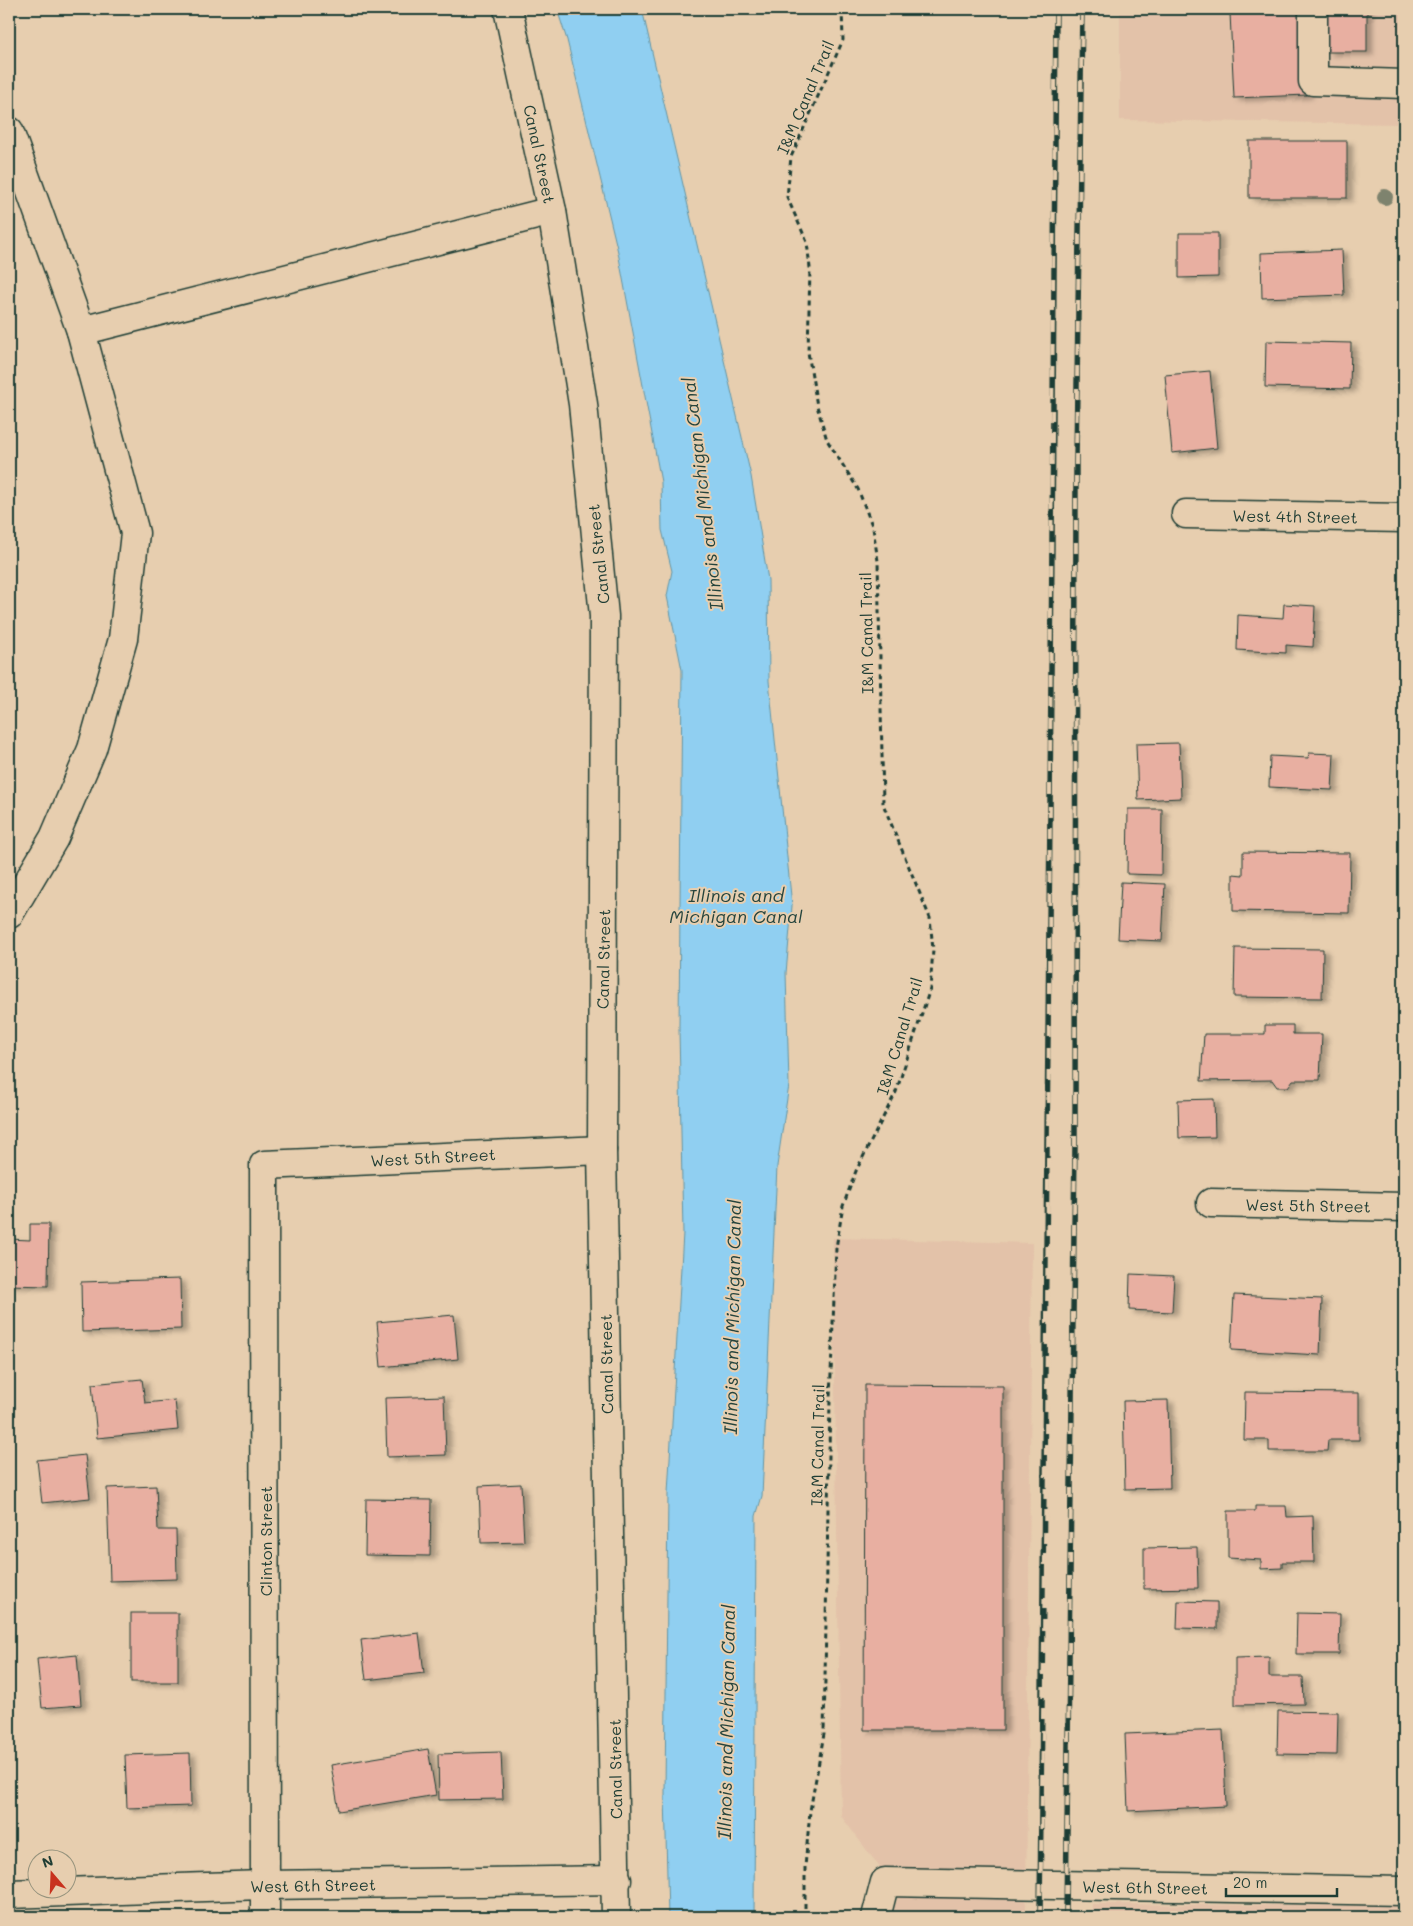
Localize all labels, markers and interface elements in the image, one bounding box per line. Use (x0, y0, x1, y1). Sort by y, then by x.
street label: I&M Canal Trail (772, 37, 838, 157)
street label: Canal Street (519, 103, 561, 205)
water label: Illinois and Michigan Canal (676, 376, 728, 612)
street label: Canal Street (582, 503, 614, 605)
street label: West 4th Street (1232, 504, 1358, 528)
street label: I&M Canal Trail (854, 572, 878, 694)
water label: Illinois and Michigan Canal (669, 883, 803, 928)
street label: Canal Street (592, 909, 614, 1009)
street label: I&M Canal Trail (871, 975, 927, 1097)
street label: West 5th Street (370, 1143, 496, 1171)
street label: West 5th Street (1245, 1193, 1371, 1217)
water label: Illinois and Michigan Canal (718, 1199, 746, 1435)
street label: Canal Street (595, 1314, 617, 1414)
street label: I&M Canal Trail (805, 1384, 829, 1506)
street label: Clinton Street (255, 1486, 276, 1596)
water label: Illinois and Michigan Canal (712, 1604, 740, 1840)
street label: Canal Street (604, 1719, 626, 1819)
north arrow (28, 1848, 78, 1898)
text: N (39, 1851, 56, 1872)
scale bar (1226, 1866, 1337, 1898)
text: 20 m (1233, 1872, 1267, 1892)
street label: West 6th Street (250, 1873, 376, 1897)
street label: West 6th Street (1082, 1875, 1208, 1899)

